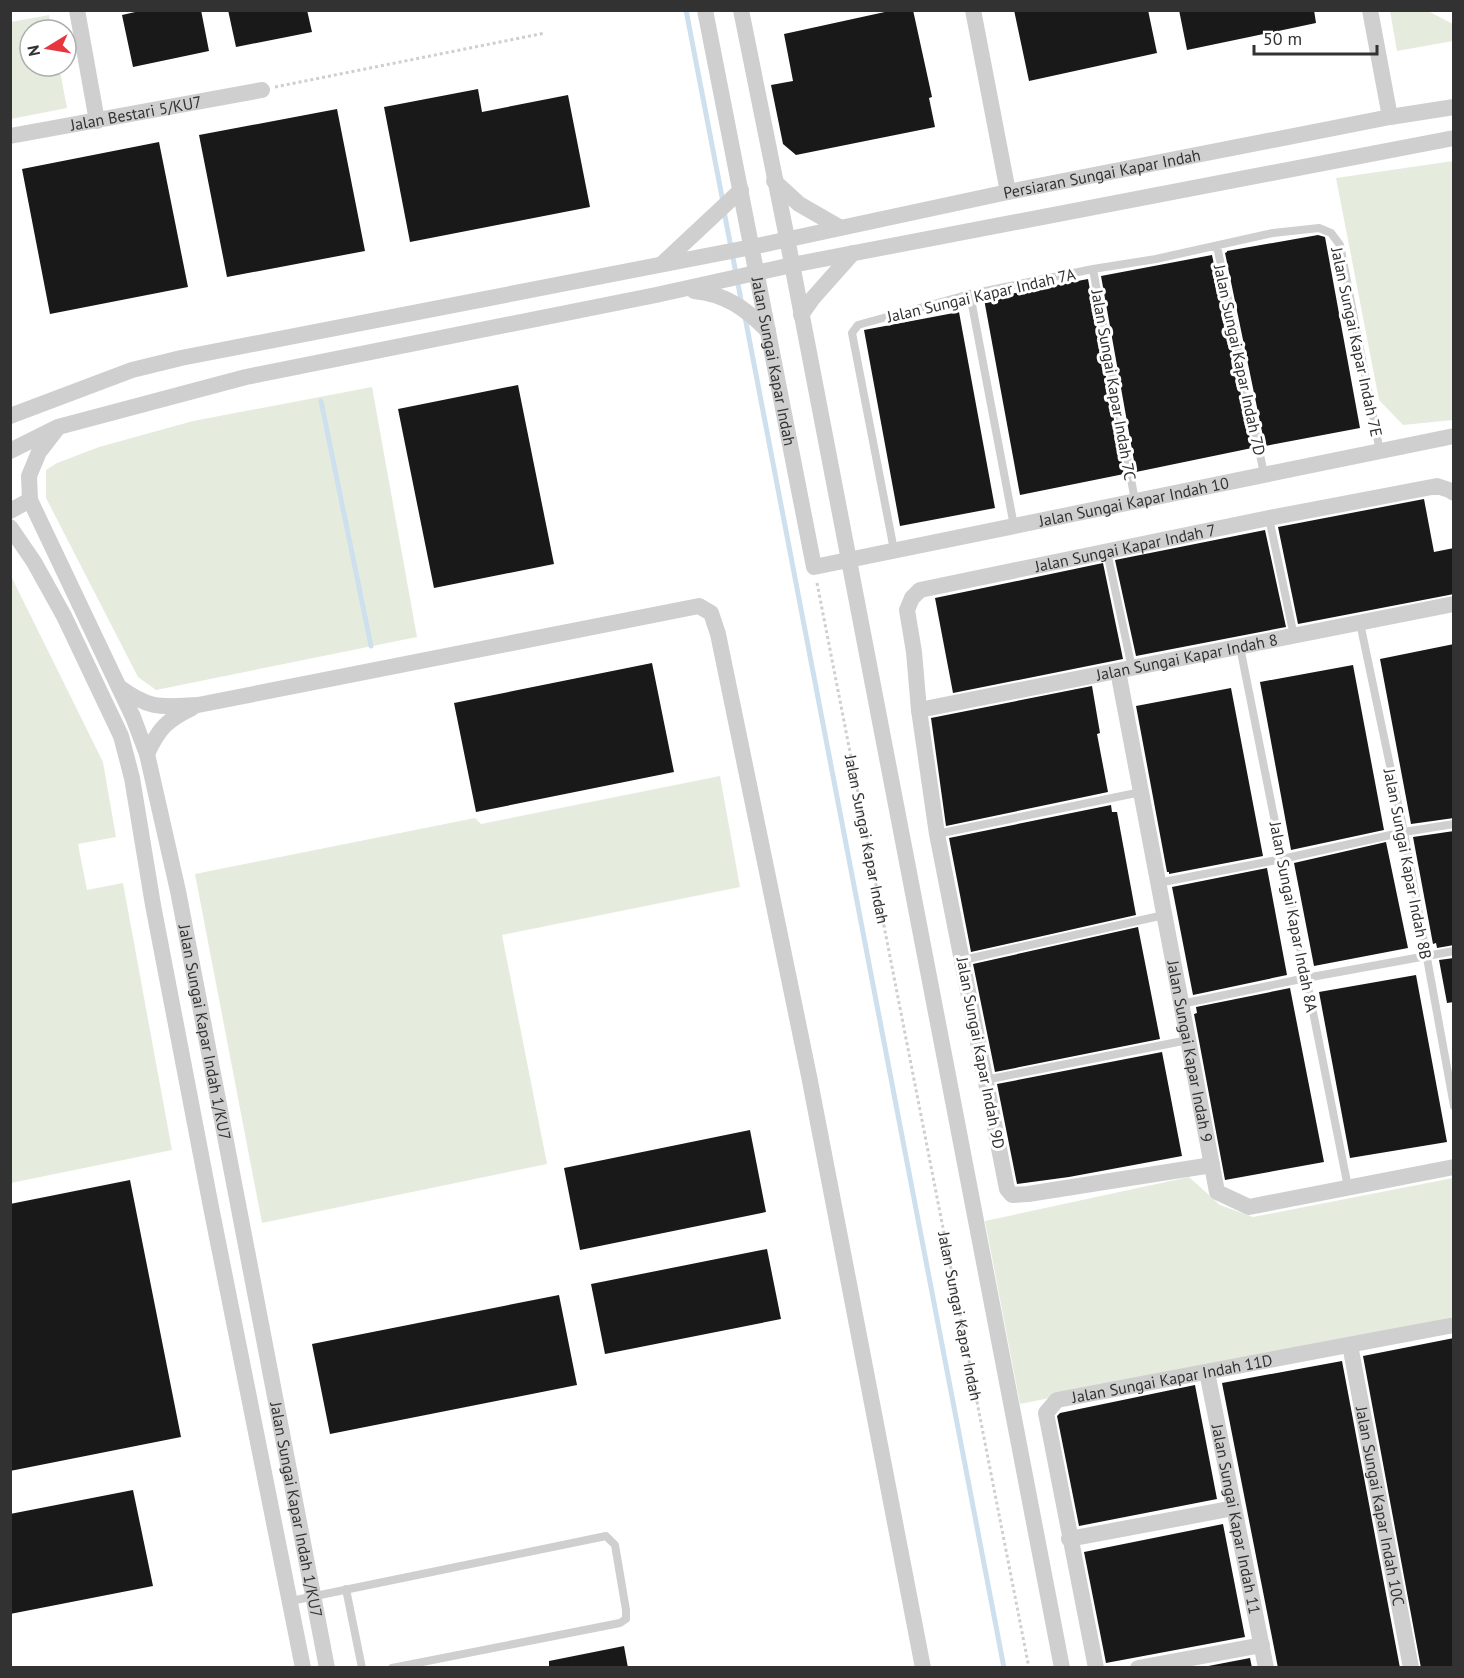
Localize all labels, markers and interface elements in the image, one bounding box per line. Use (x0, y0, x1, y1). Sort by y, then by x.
north arrow (18, 18, 78, 78)
scale bar (1254, 18, 1377, 56)
text: 50 m (1263, 27, 1302, 50)
text: N (22, 44, 44, 58)
street label: Jalan Bestari 5/KU7 (68, 91, 203, 135)
street label: Persiaran Sungai Kapar Indah (1001, 144, 1202, 203)
street label: Jalan Sungai Kapar Indah 7E (1327, 245, 1387, 438)
street label: Jalan Sungai Kapar Indah 7D (1210, 262, 1270, 457)
street label: Jalan Sungai Kapar Indah 7A (884, 263, 1078, 327)
street label: Jalan Sungai Kapar Indah (747, 274, 800, 447)
street label: Jalan Sungai Kapar Indah 7C (1087, 287, 1141, 482)
street label: Jalan Sungai Kapar Indah 10 (1036, 472, 1231, 531)
street label: Jalan Sungai Kapar Indah 7 (1032, 519, 1218, 576)
street label: Jalan Sungai Kapar Indah 8 (1093, 629, 1279, 685)
street label: Jalan Sungai Kapar Indah (841, 752, 893, 925)
street label: Jalan Sungai Kapar Indah 8B (1380, 766, 1436, 961)
street label: Jalan Sungai Kapar Indah 8A (1266, 819, 1322, 1015)
street label: Jalan Sungai Kapar Indah 1/KU7 (174, 922, 236, 1142)
street label: Jalan Sungai Kapar Indah 9D (952, 954, 1009, 1151)
street label: Jalan Sungai Kapar Indah 9 (1163, 958, 1217, 1144)
street label: Jalan Sungai Kapar Indah (934, 1229, 987, 1402)
street label: Jalan Sungai Kapar Indah 11D (1069, 1350, 1274, 1407)
street label: Jalan Sungai Kapar Indah 1/KU7 (266, 1399, 327, 1619)
street label: Jalan Sungai Kapar Indah 10C (1352, 1404, 1409, 1607)
street label: Jalan Sungai Kapar Indah 11 (1207, 1421, 1265, 1616)

